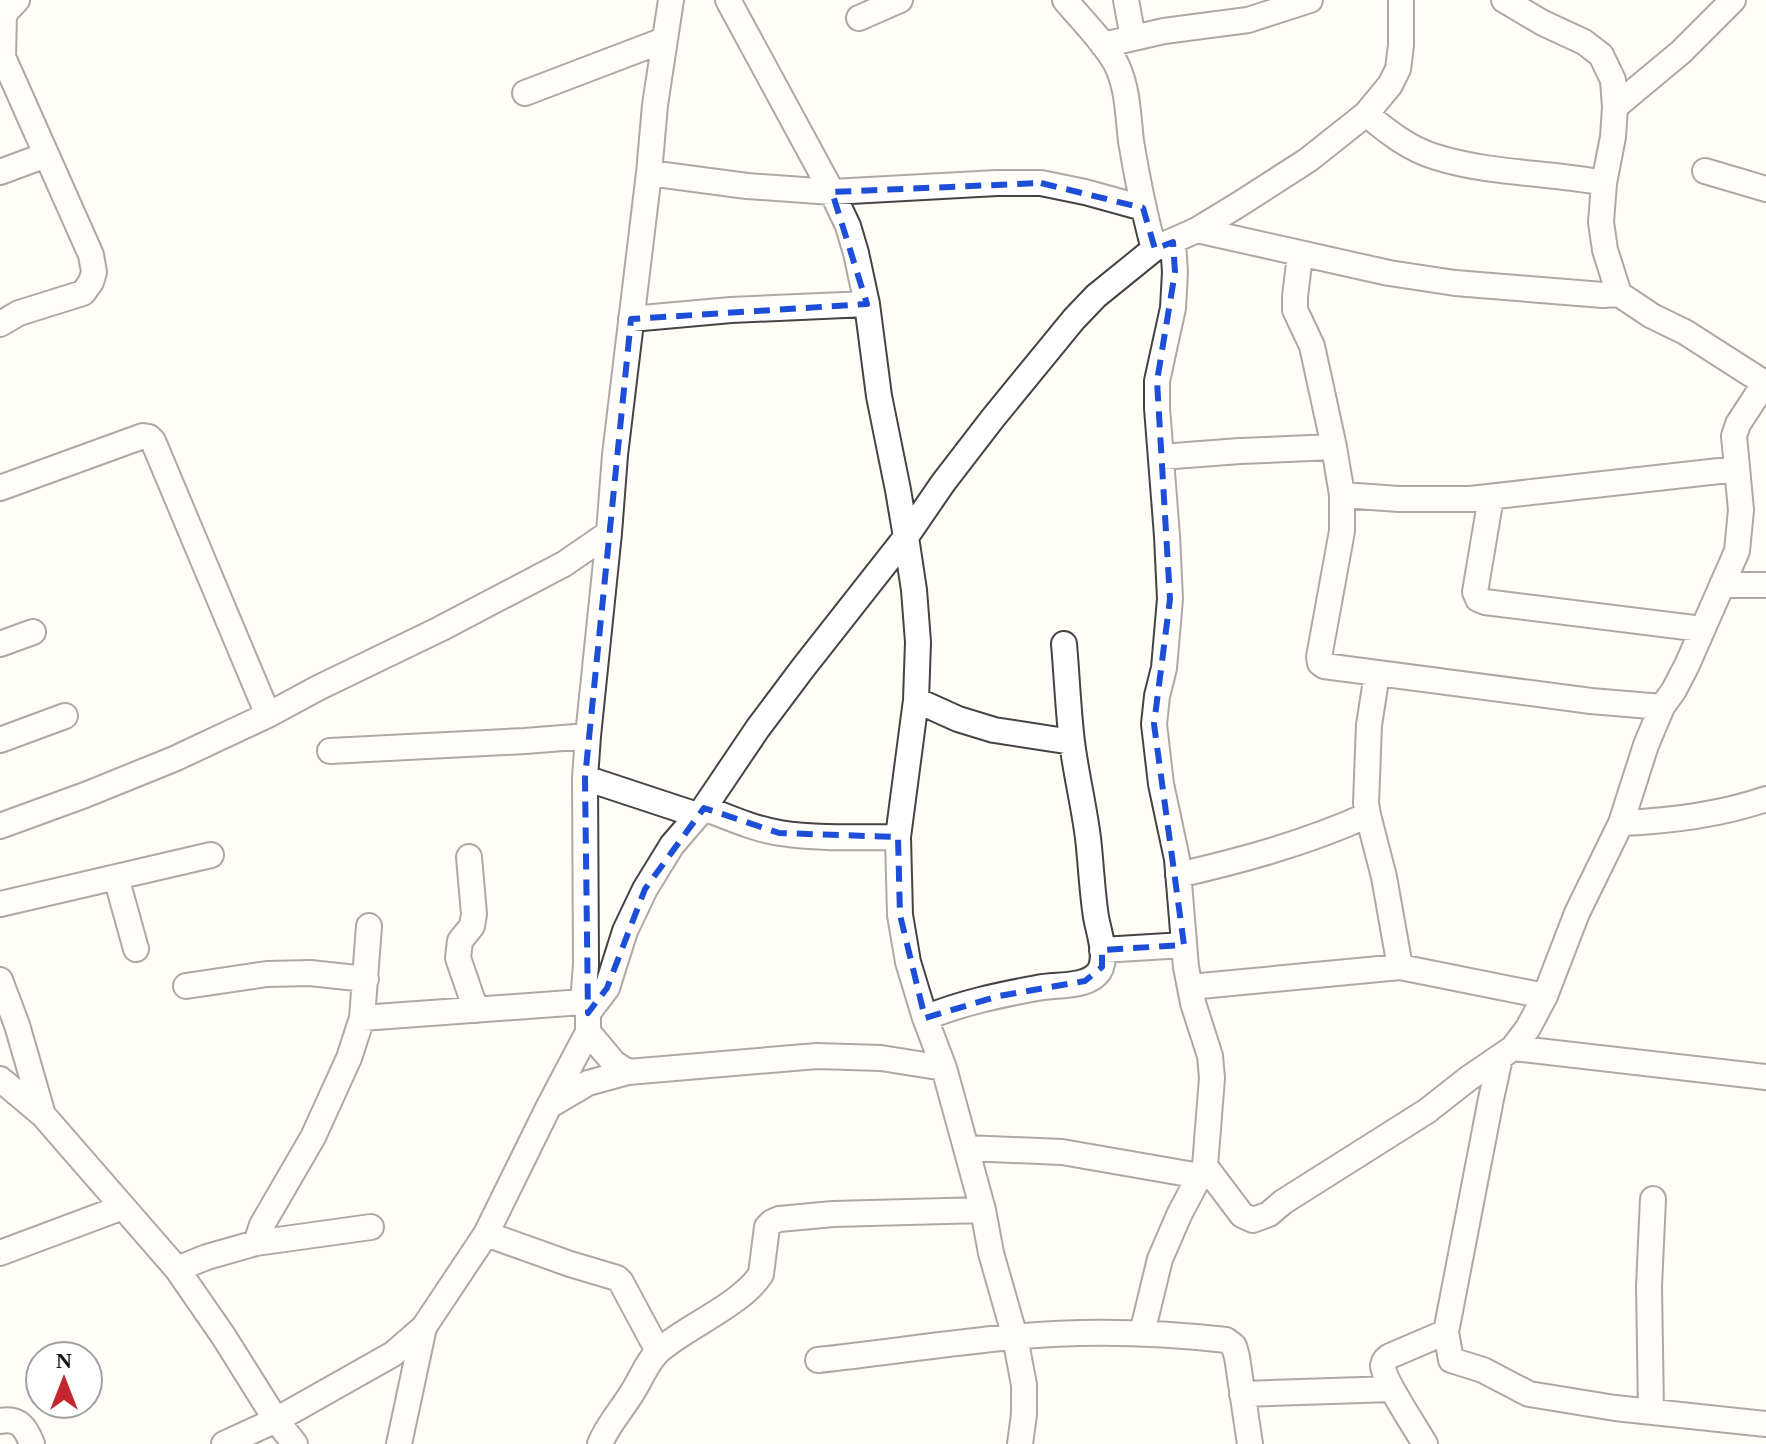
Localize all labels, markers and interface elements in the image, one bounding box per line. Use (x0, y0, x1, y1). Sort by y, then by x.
north arrow (24, 1340, 104, 1420)
text: N (56, 1348, 72, 1373)

